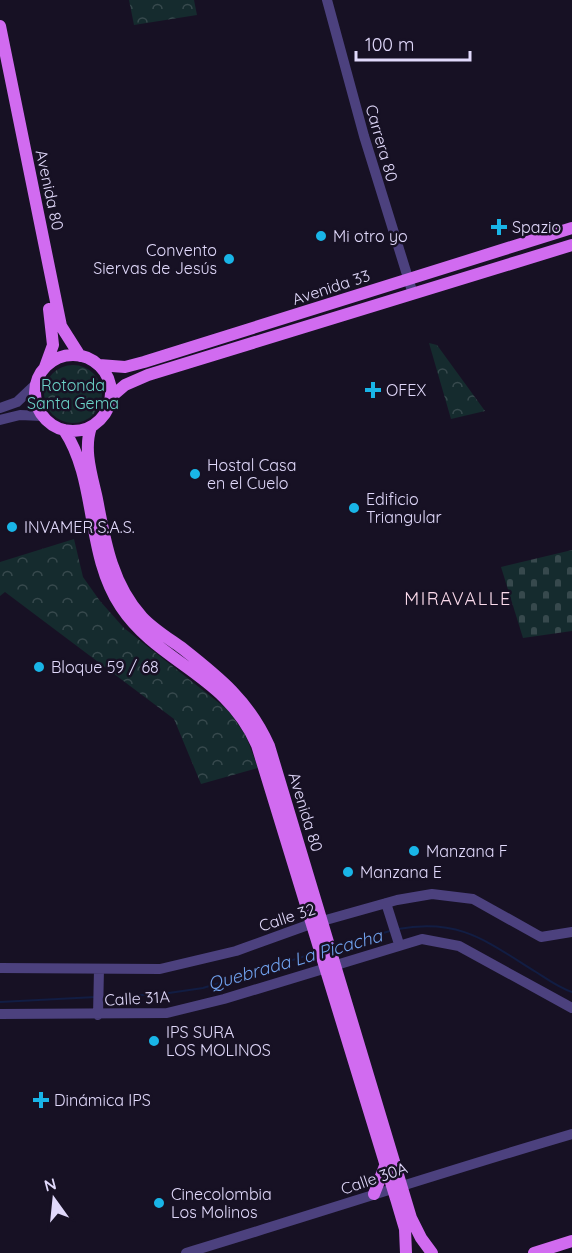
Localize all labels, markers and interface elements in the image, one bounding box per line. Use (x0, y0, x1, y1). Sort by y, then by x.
scale bar (356, 24, 470, 62)
text: 100 m (365, 33, 414, 56)
street label: Carrera 80 (361, 102, 403, 184)
street label: Avenida 80 (32, 148, 68, 232)
place label: Spazio (512, 217, 561, 237)
marker: Spazio (490, 218, 508, 236)
place label: Mi otro yo (333, 226, 408, 246)
marker: Mi otro yo (314, 229, 328, 243)
place label: Convento Siervas de Jesús (93, 240, 217, 278)
marker: Convento Siervas de Jesús (222, 252, 236, 266)
street label: Avenida 33 (290, 265, 372, 309)
park label: Rotonda Santa Gema (27, 375, 119, 413)
place label: OFEX (386, 380, 426, 400)
marker: OFEX (364, 381, 382, 399)
place label: Hostal Casa en el Cuelo (207, 455, 296, 493)
marker: Hostal Casa en el Cuelo (188, 467, 202, 481)
place label: Edificio Triangular (366, 489, 442, 527)
marker: Edificio Triangular (347, 501, 361, 515)
place label: INVAMER S.A.S. (24, 517, 135, 537)
marker: INVAMER S.A.S. (5, 520, 19, 534)
district label: MIRAVALLE (404, 587, 512, 610)
place label: Bloque 59 / 68 (51, 657, 159, 677)
marker: Bloque 59 / 68 (32, 660, 46, 674)
street label: Avenida 80 (284, 770, 328, 854)
place label: Manzana F (426, 841, 508, 861)
marker: Manzana F (407, 844, 421, 858)
place label: Manzana E (360, 862, 442, 882)
marker: Manzana E (341, 865, 355, 879)
street label: Calle 32 (256, 898, 318, 935)
water label: Quebrada La Picacha (205, 923, 386, 995)
street label: Calle 31A (104, 986, 170, 1010)
place label: IPS SURA LOS MOLINOS (166, 1022, 271, 1060)
marker: IPS SURA LOS MOLINOS (147, 1034, 161, 1048)
place label: Dinámica IPS (54, 1090, 151, 1110)
marker: Dinámica IPS (32, 1091, 50, 1109)
street label: Calle 30A (338, 1157, 410, 1199)
north arrow (24, 1169, 84, 1229)
text: N (42, 1173, 58, 1196)
place label: Cinecolombia Los Molinos (171, 1184, 272, 1222)
marker: Cinecolombia Los Molinos (152, 1196, 166, 1210)

